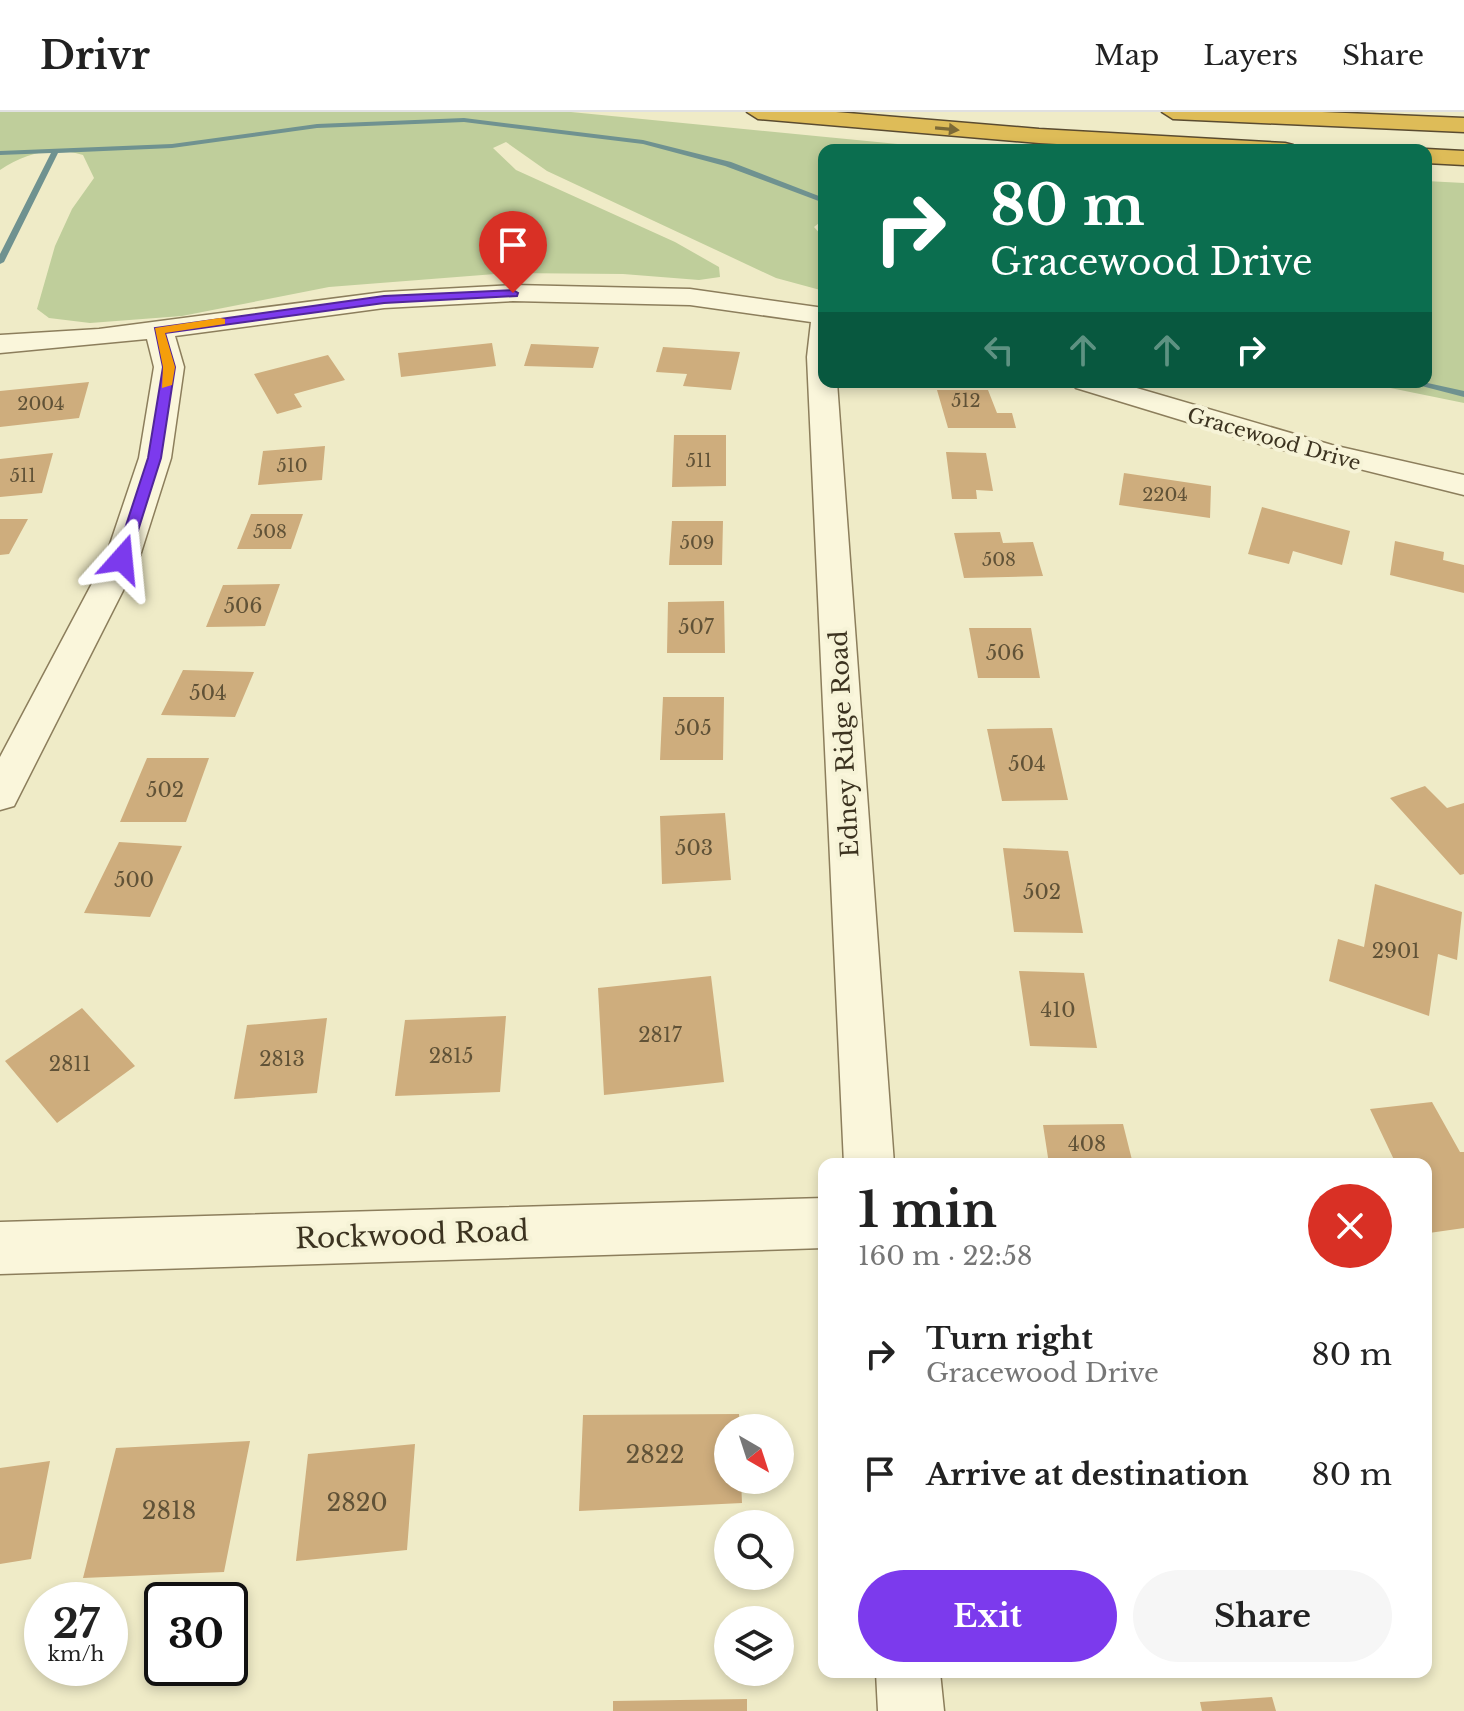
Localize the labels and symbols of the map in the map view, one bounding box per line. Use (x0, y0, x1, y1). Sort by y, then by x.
one-way arrow (935, 123, 960, 136)
pin (479, 211, 547, 293)
house number: 512 (951, 390, 981, 412)
house number: 2004 (17, 393, 65, 415)
street label: Gracewood Drive (1185, 403, 1363, 475)
house number: 511 (686, 450, 712, 472)
house number: 510 (276, 455, 308, 477)
house number: 511 (10, 465, 36, 487)
house number: 2204 (1142, 484, 1188, 506)
position arrow (80, 517, 164, 601)
house number: 508 (253, 521, 287, 543)
house number: 509 (680, 532, 714, 554)
house number: 508 (982, 549, 1016, 571)
house number: 506 (224, 594, 262, 618)
house number: 507 (678, 615, 715, 639)
street label: Edney Ridge Road (824, 630, 864, 858)
house number: 506 (986, 641, 1024, 665)
house number: 504 (189, 681, 227, 705)
house number: 505 (675, 716, 712, 740)
house number: 504 (1008, 752, 1046, 776)
house number: 502 (146, 778, 184, 802)
house number: 503 (675, 836, 713, 860)
house number: 500 (114, 868, 154, 892)
house number: 502 (1023, 880, 1061, 904)
house number: 2901 (1372, 939, 1420, 963)
house number: 410 (1041, 998, 1075, 1022)
house number: 2817 (638, 1023, 683, 1047)
house number: 2815 (429, 1044, 473, 1068)
house number: 2813 (259, 1047, 305, 1071)
house number: 2811 (49, 1052, 91, 1076)
house number: 408 (1068, 1132, 1106, 1156)
street label: Rockwood Road (295, 1213, 530, 1257)
north arrow (714, 1414, 794, 1494)
house number: 2822 (626, 1440, 684, 1469)
house number: 2820 (326, 1488, 388, 1517)
house number: 2818 (142, 1496, 196, 1525)
speed limit sign: 30 (144, 1582, 248, 1686)

